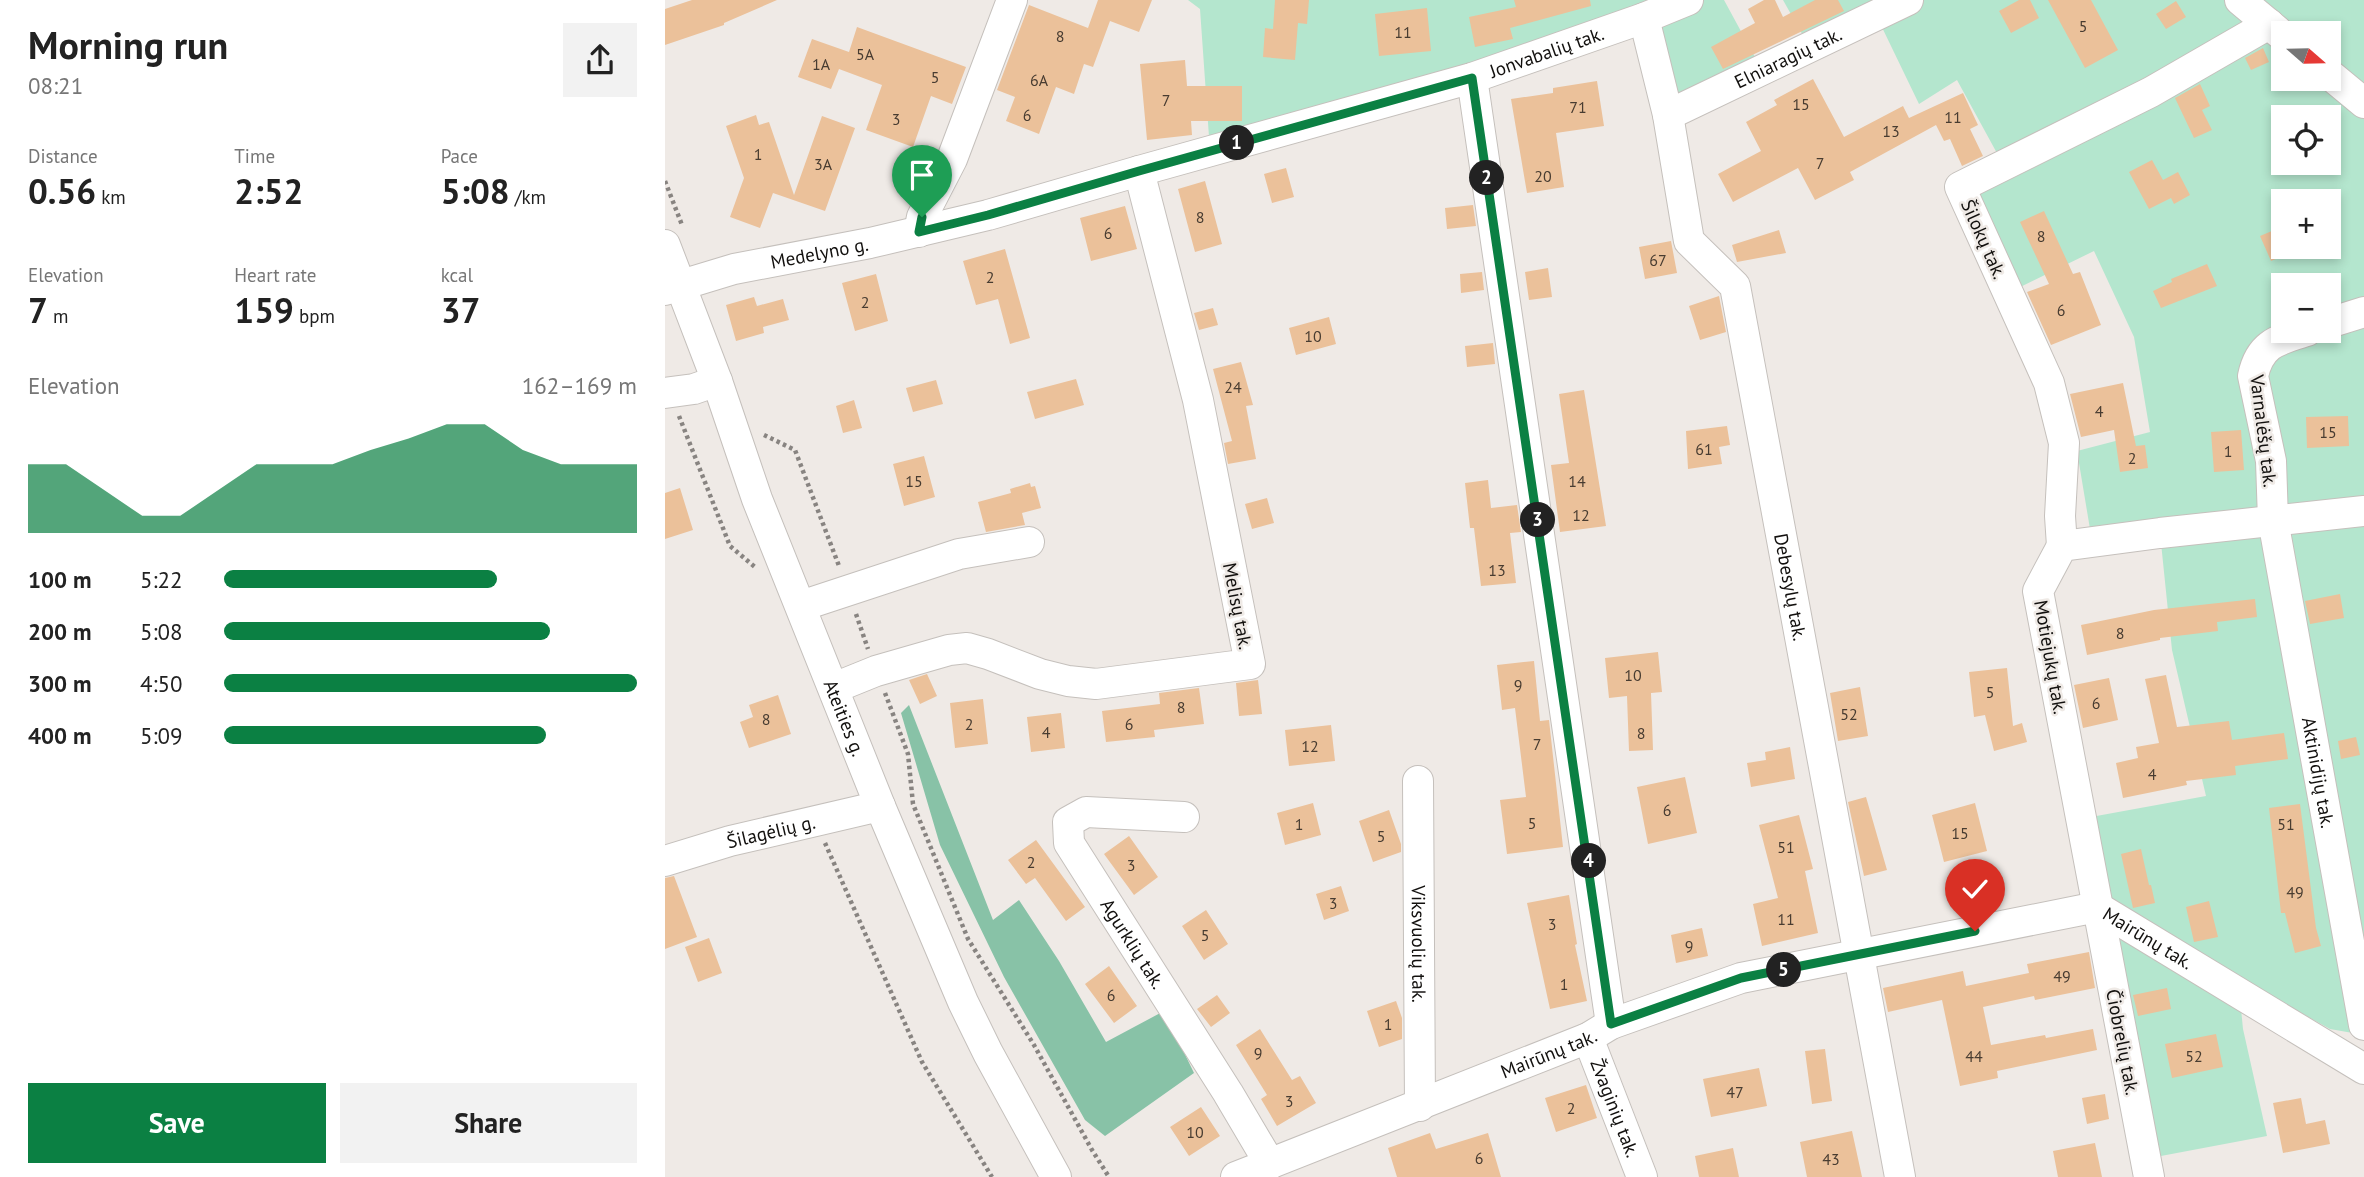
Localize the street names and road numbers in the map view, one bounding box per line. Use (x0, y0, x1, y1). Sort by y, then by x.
street label: Jonvabalių tak. (1485, 21, 1607, 83)
street label: Elniaragių tak. (1730, 22, 1846, 93)
street label: Šilokų tak. (1956, 196, 2012, 282)
street label: Medelyno g. (768, 232, 870, 274)
street label: Varnalėšų tak. (2245, 372, 2283, 489)
street label: Debesylų tak. (1769, 531, 1812, 643)
street label: Melisų tak. (1218, 561, 1258, 651)
street label: Motiejukų tak. (2029, 598, 2073, 716)
street label: Ateities g. (819, 676, 871, 760)
street label: Aktinidijų tak. (2297, 715, 2340, 830)
street label: Šilagėlių g. (724, 810, 818, 853)
street label: Viksvuolių tak. (1407, 884, 1431, 1003)
street label: Agurklių tak. (1096, 894, 1170, 993)
street label: Mairūnų tak. (2099, 901, 2197, 974)
street label: Čiobrelių tak. (2101, 987, 2145, 1097)
street label: Mairūnų tak. (1497, 1024, 1601, 1083)
street label: Žvaginių tak. (1585, 1055, 1645, 1161)

